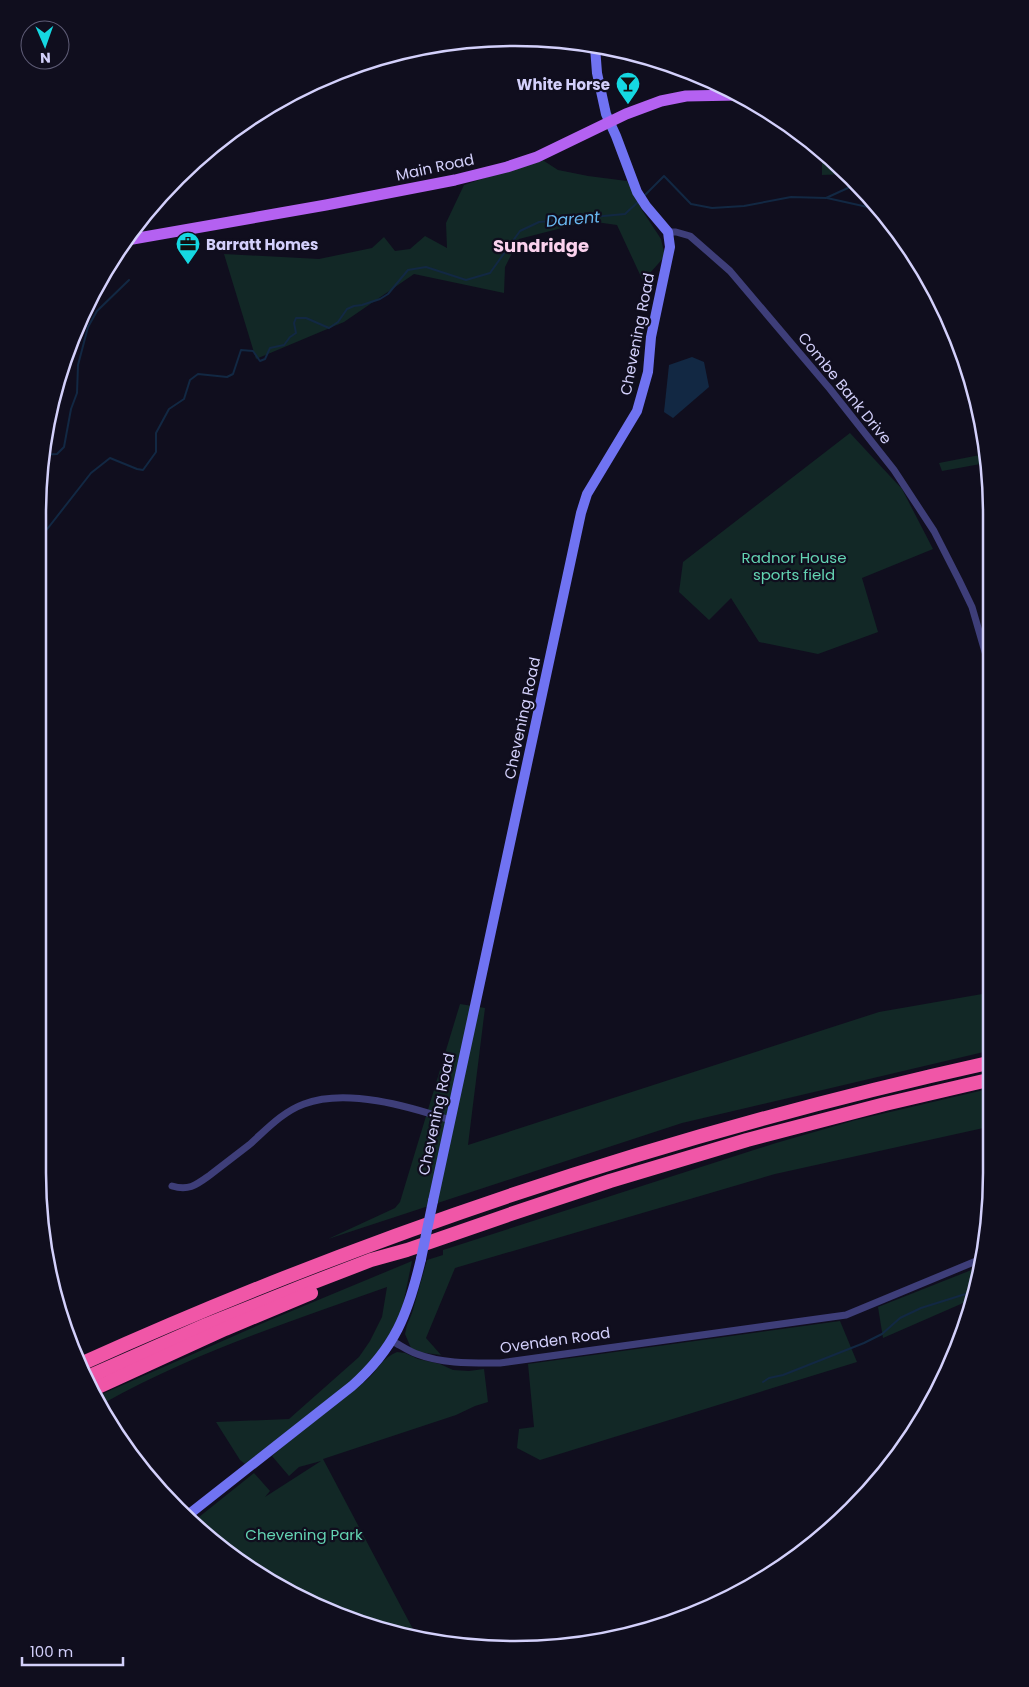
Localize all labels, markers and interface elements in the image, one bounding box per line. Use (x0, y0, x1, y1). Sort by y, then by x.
north arrow (20, 20, 70, 70)
text: N (40, 48, 51, 68)
bar icon: White Horse (615, 71, 641, 105)
place label: White Horse (517, 74, 610, 95)
street label: Main Road (394, 148, 476, 186)
water label: Darent (545, 205, 602, 233)
office icon: Barratt Homes (175, 231, 201, 265)
district label: Sundridge (493, 233, 589, 258)
place label: Barratt Homes (206, 234, 318, 255)
street label: Chevening Road (615, 271, 659, 397)
street label: Combe Bank Drive (793, 328, 897, 448)
park label: Radnor House sports field (742, 547, 846, 585)
street label: Chevening Road (499, 655, 545, 781)
street label: Chevening Road (413, 1051, 459, 1177)
street label: Ovenden Road (499, 1322, 611, 1358)
park label: Chevening Park (245, 1524, 363, 1545)
scale bar (22, 1634, 124, 1666)
text: 100 m (30, 1641, 73, 1662)

